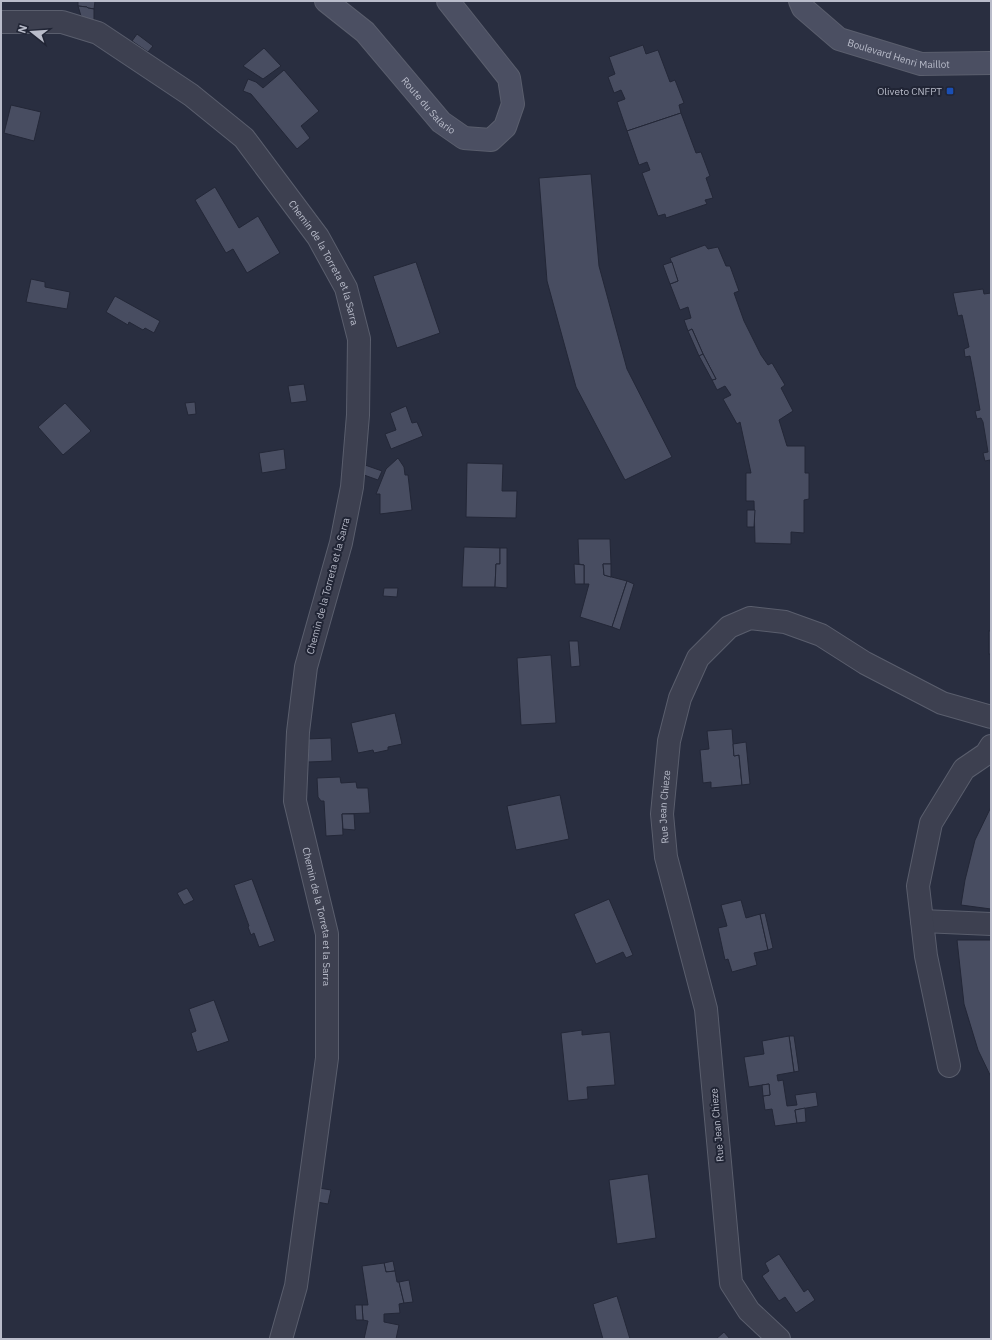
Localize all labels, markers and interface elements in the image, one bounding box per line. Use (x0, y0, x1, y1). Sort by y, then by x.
north arrow (12, 12, 52, 52)
text: N (15, 23, 30, 35)
street label: Boulevard Henri Maillot (846, 35, 950, 71)
street label: Route du Salario (399, 74, 458, 137)
place label: Oliveto CNFPT (877, 85, 942, 98)
marker: Oliveto CNFPT (945, 86, 955, 96)
street label: Chemin de la Torreta et la Sarra (286, 197, 362, 327)
street label: Chemin de la Torreta et la Sarra (303, 516, 353, 656)
street label: Rue Jean Chieze (655, 769, 673, 844)
street label: Chemin de la Torreta et la Sarra (300, 846, 334, 987)
street label: Rue Jean Chieze (707, 1087, 727, 1162)

